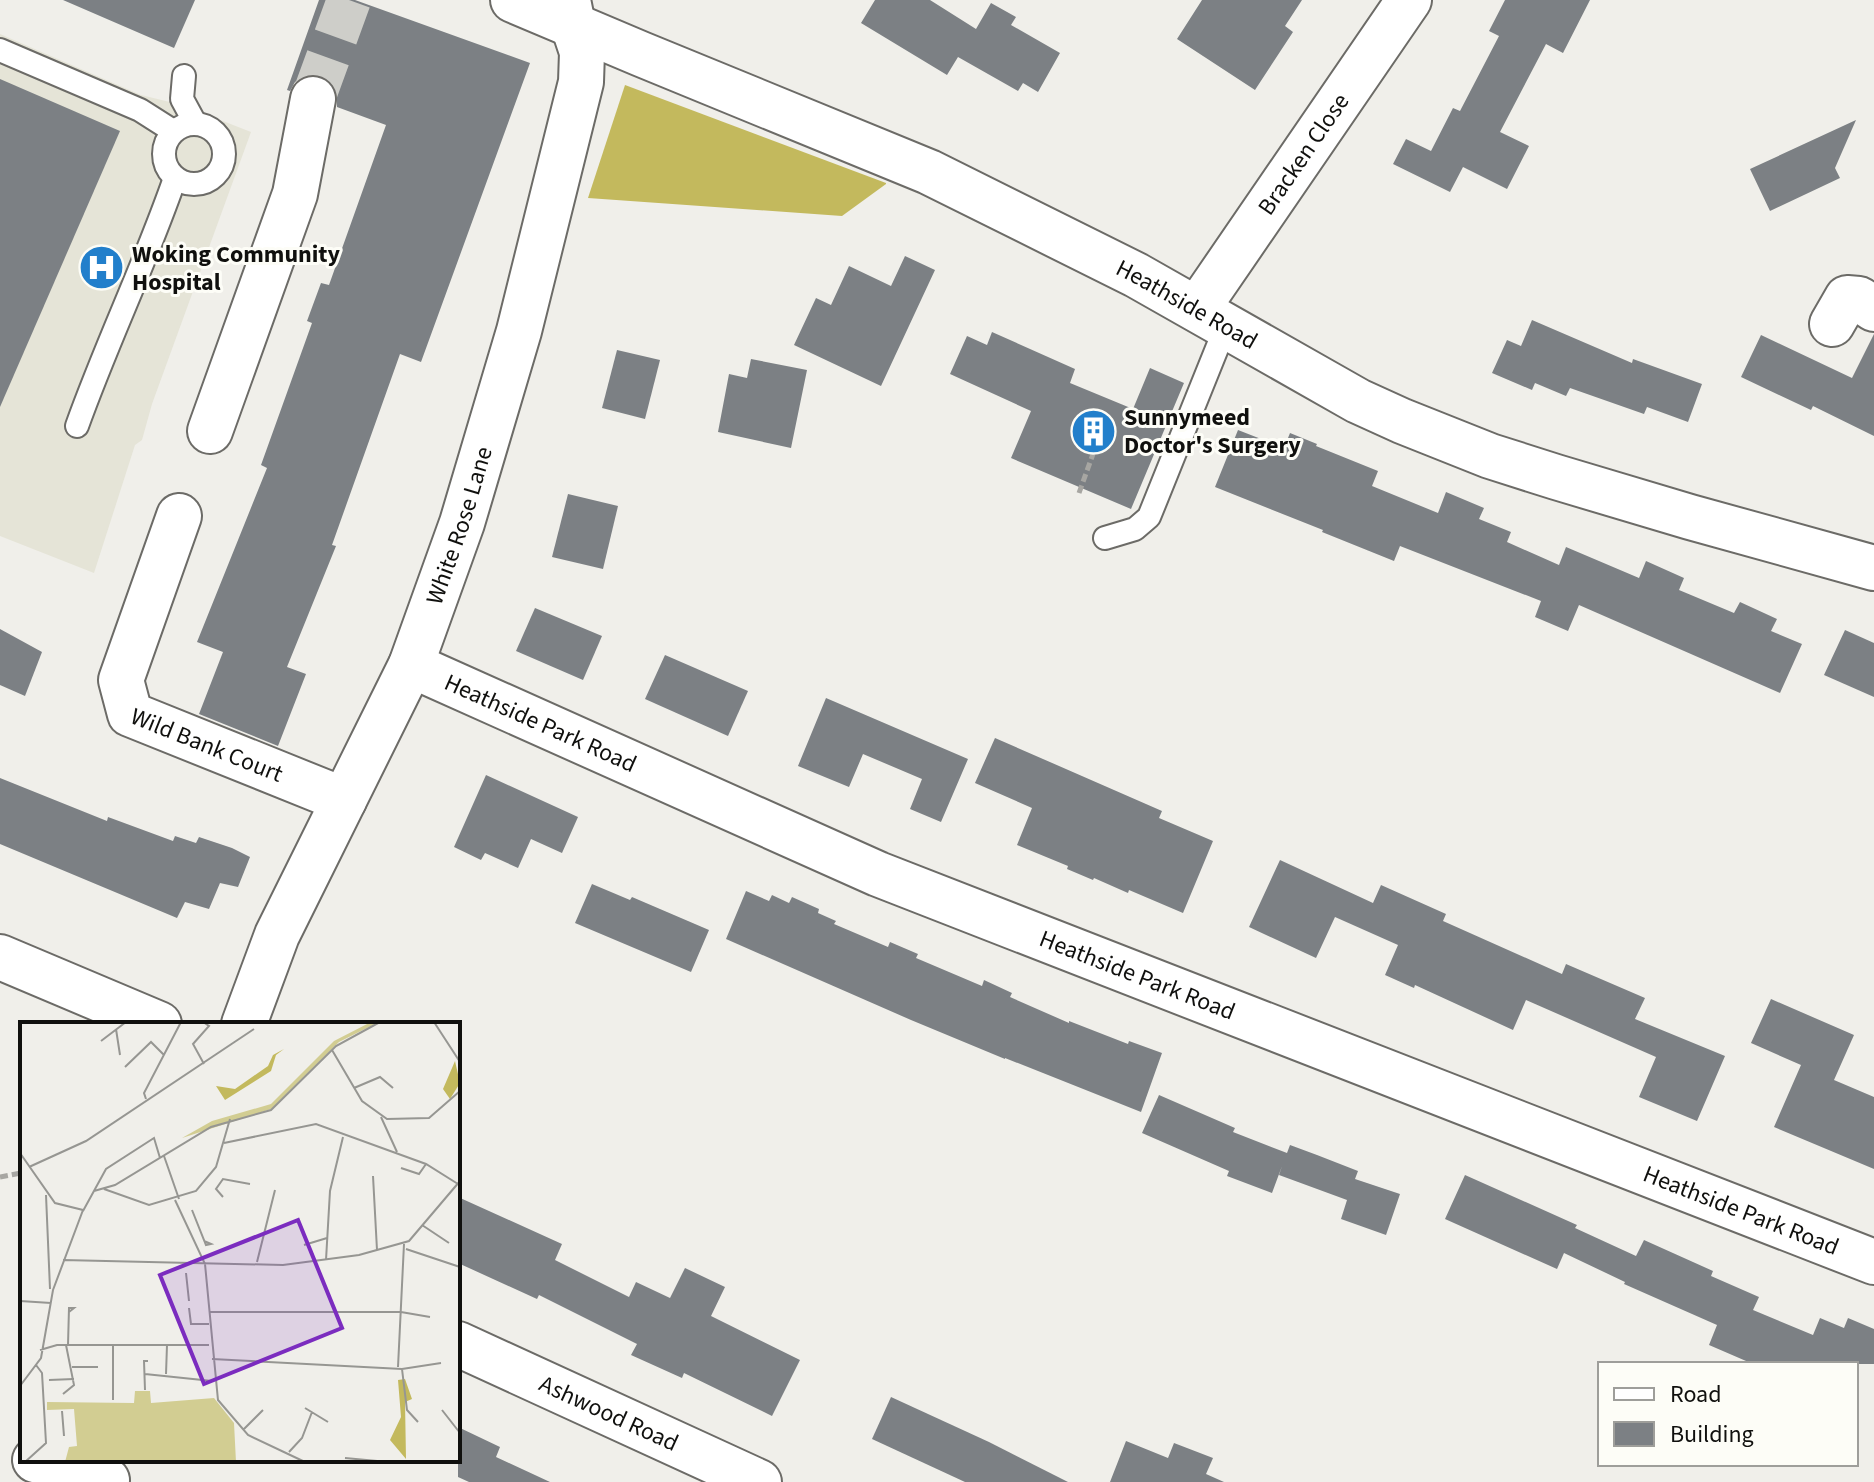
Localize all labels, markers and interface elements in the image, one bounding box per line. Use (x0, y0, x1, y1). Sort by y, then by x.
street label: Bracken Close (1249, 86, 1358, 222)
place label: Woking Community Hospital (132, 237, 341, 300)
hospital icon: Woking Community Hospital (77, 244, 125, 292)
street label: Heathside Road (1110, 250, 1264, 358)
place label: Sunnymeed Doctor's Surgery (1124, 400, 1301, 463)
building icon: Sunnymeed Doctor's Surgery (1069, 407, 1117, 455)
street label: White Rose Lane (417, 442, 501, 609)
street label: Heathside Park Road (439, 665, 642, 781)
street label: Wild Bank Court (126, 699, 288, 791)
street label: Heathside Park Road (1034, 921, 1240, 1029)
inset map (20, 1022, 460, 1462)
street label: Heathside Park Road (1638, 1156, 1844, 1264)
legend (1598, 1362, 1858, 1466)
street label: Ashwood Road (534, 1366, 684, 1460)
text: Road (1670, 1377, 1722, 1412)
text: Building (1670, 1417, 1754, 1452)

